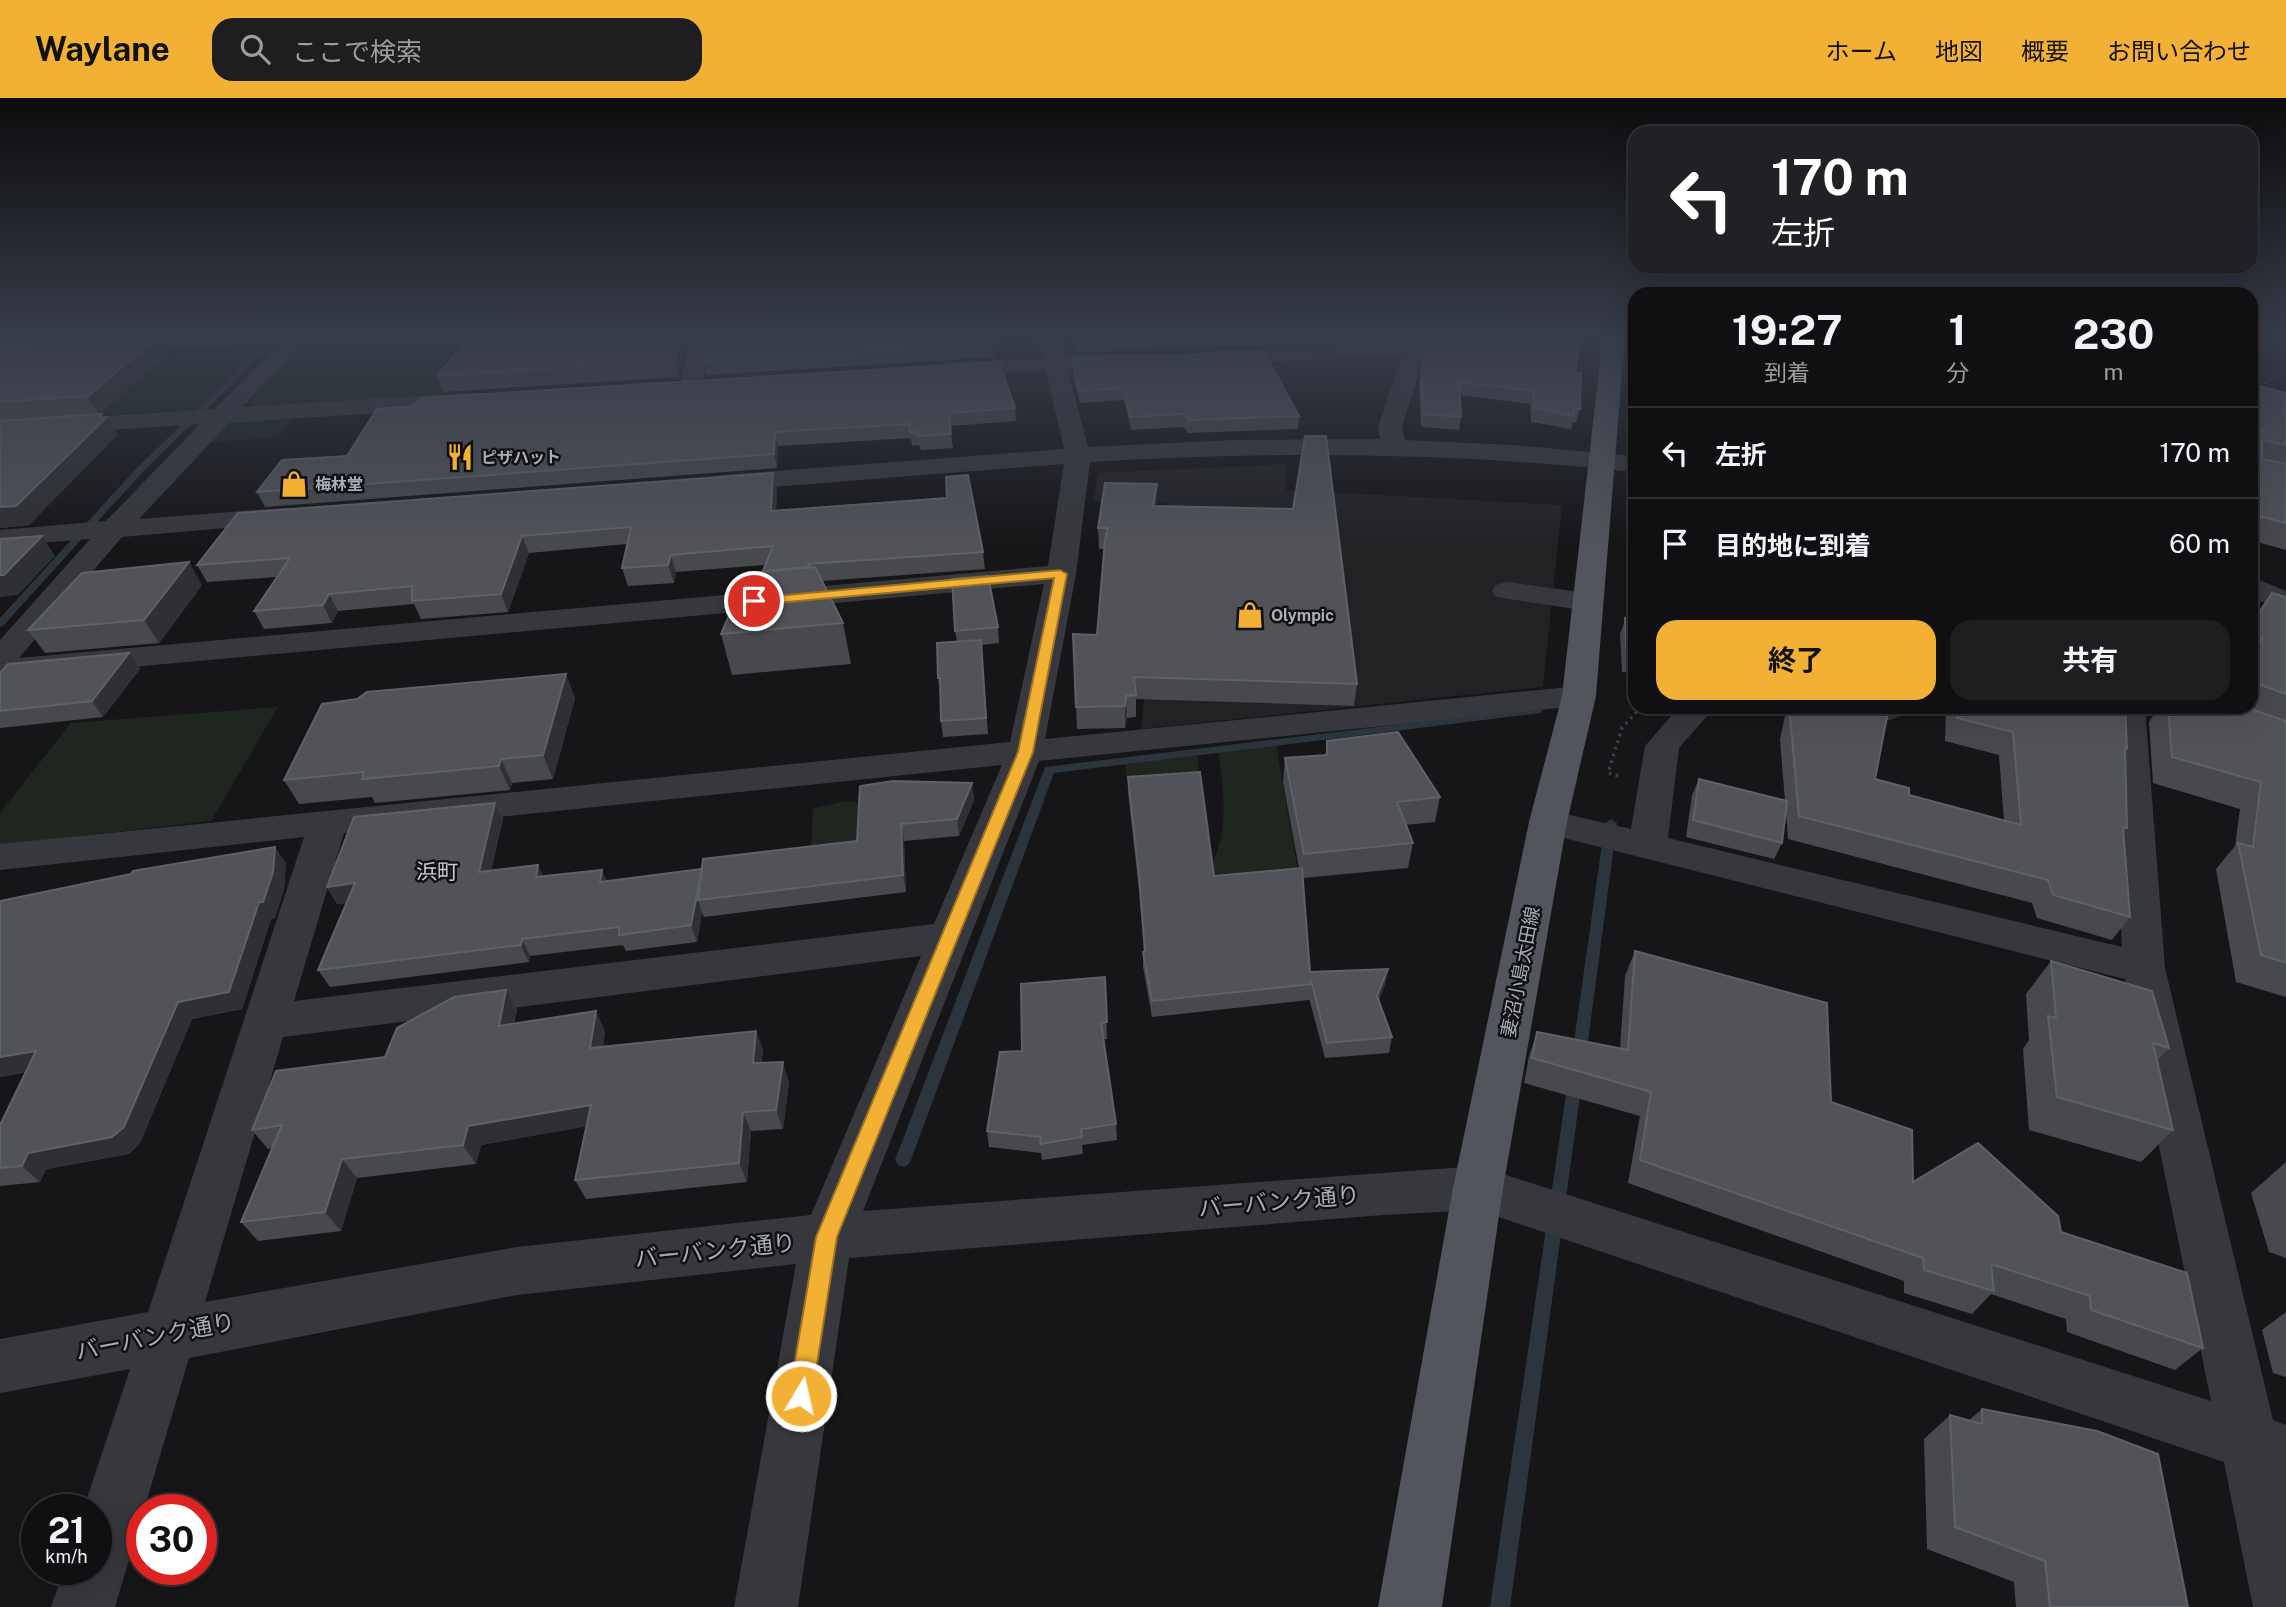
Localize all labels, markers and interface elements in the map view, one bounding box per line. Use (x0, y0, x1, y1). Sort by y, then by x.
search box (212, 18, 702, 81)
text: Waylane (35, 30, 170, 68)
icon: search (236, 30, 274, 68)
text: ここで検索 (292, 36, 422, 67)
text: ホーム (1826, 37, 1897, 65)
text: 地図 (1935, 37, 1983, 65)
text: 概要 (2021, 37, 2069, 65)
text: お問い合わせ (2107, 37, 2251, 65)
text: 170 m (1771, 148, 1909, 206)
icon: left (1656, 154, 1747, 245)
text: 左折 (1771, 214, 1835, 251)
text: 19:27 (1732, 305, 1842, 354)
text: 1 (1949, 305, 1967, 354)
text: 230 (2073, 309, 2154, 358)
text: m (2104, 358, 2123, 385)
text: 到着 (1764, 359, 1810, 386)
text: 分 (1946, 359, 1969, 386)
icon: left (1656, 434, 1694, 472)
text: 170 m (2160, 437, 2230, 468)
text: 左折 (1715, 439, 1767, 470)
restaurant icon: ピザハット (445, 442, 475, 472)
place label: ピザハット (481, 448, 561, 467)
shop icon: 梅林堂 (279, 469, 309, 499)
place label: 梅林堂 (315, 475, 363, 494)
icon: arrive (1656, 525, 1694, 563)
text: 60 m (2169, 528, 2230, 559)
text: 目的地に到着 (1715, 530, 1871, 561)
pin (724, 571, 784, 631)
icon: arrive (735, 582, 773, 620)
shop icon: Olympic (1235, 600, 1265, 630)
place label: Olympic (1271, 606, 1334, 625)
button: 終了 (1656, 620, 1936, 700)
button: 共有 (1950, 620, 2230, 700)
district label: 浜町 (416, 859, 458, 884)
street label: 妻沼小島太田線 (1497, 905, 1543, 1039)
street label: バーバンク通り (1197, 1180, 1361, 1222)
street label: バーバンク通り (633, 1228, 797, 1272)
street label: バーバンク通り (73, 1307, 237, 1365)
position arrow (764, 1359, 838, 1433)
speed limit sign: 30 (126, 1494, 217, 1585)
text: 21 (48, 1510, 85, 1551)
text: km/h (45, 1546, 88, 1567)

